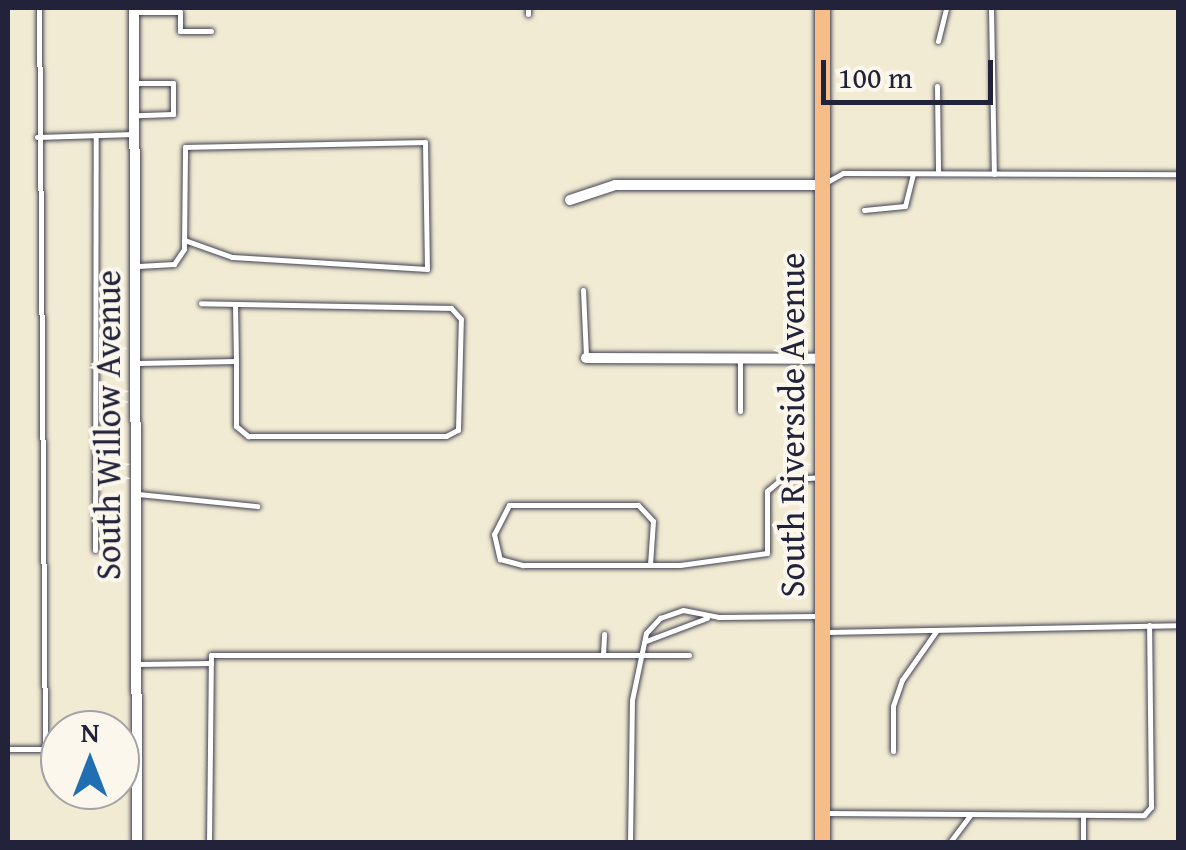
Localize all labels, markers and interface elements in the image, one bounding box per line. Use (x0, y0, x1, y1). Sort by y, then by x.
scale bar (826, 40, 998, 102)
text: 100 m (838, 55, 912, 99)
street label: South Riverside Avenue (771, 252, 813, 598)
street label: South Willow Avenue (87, 270, 129, 580)
north arrow (40, 710, 140, 810)
text: N (81, 711, 99, 752)

